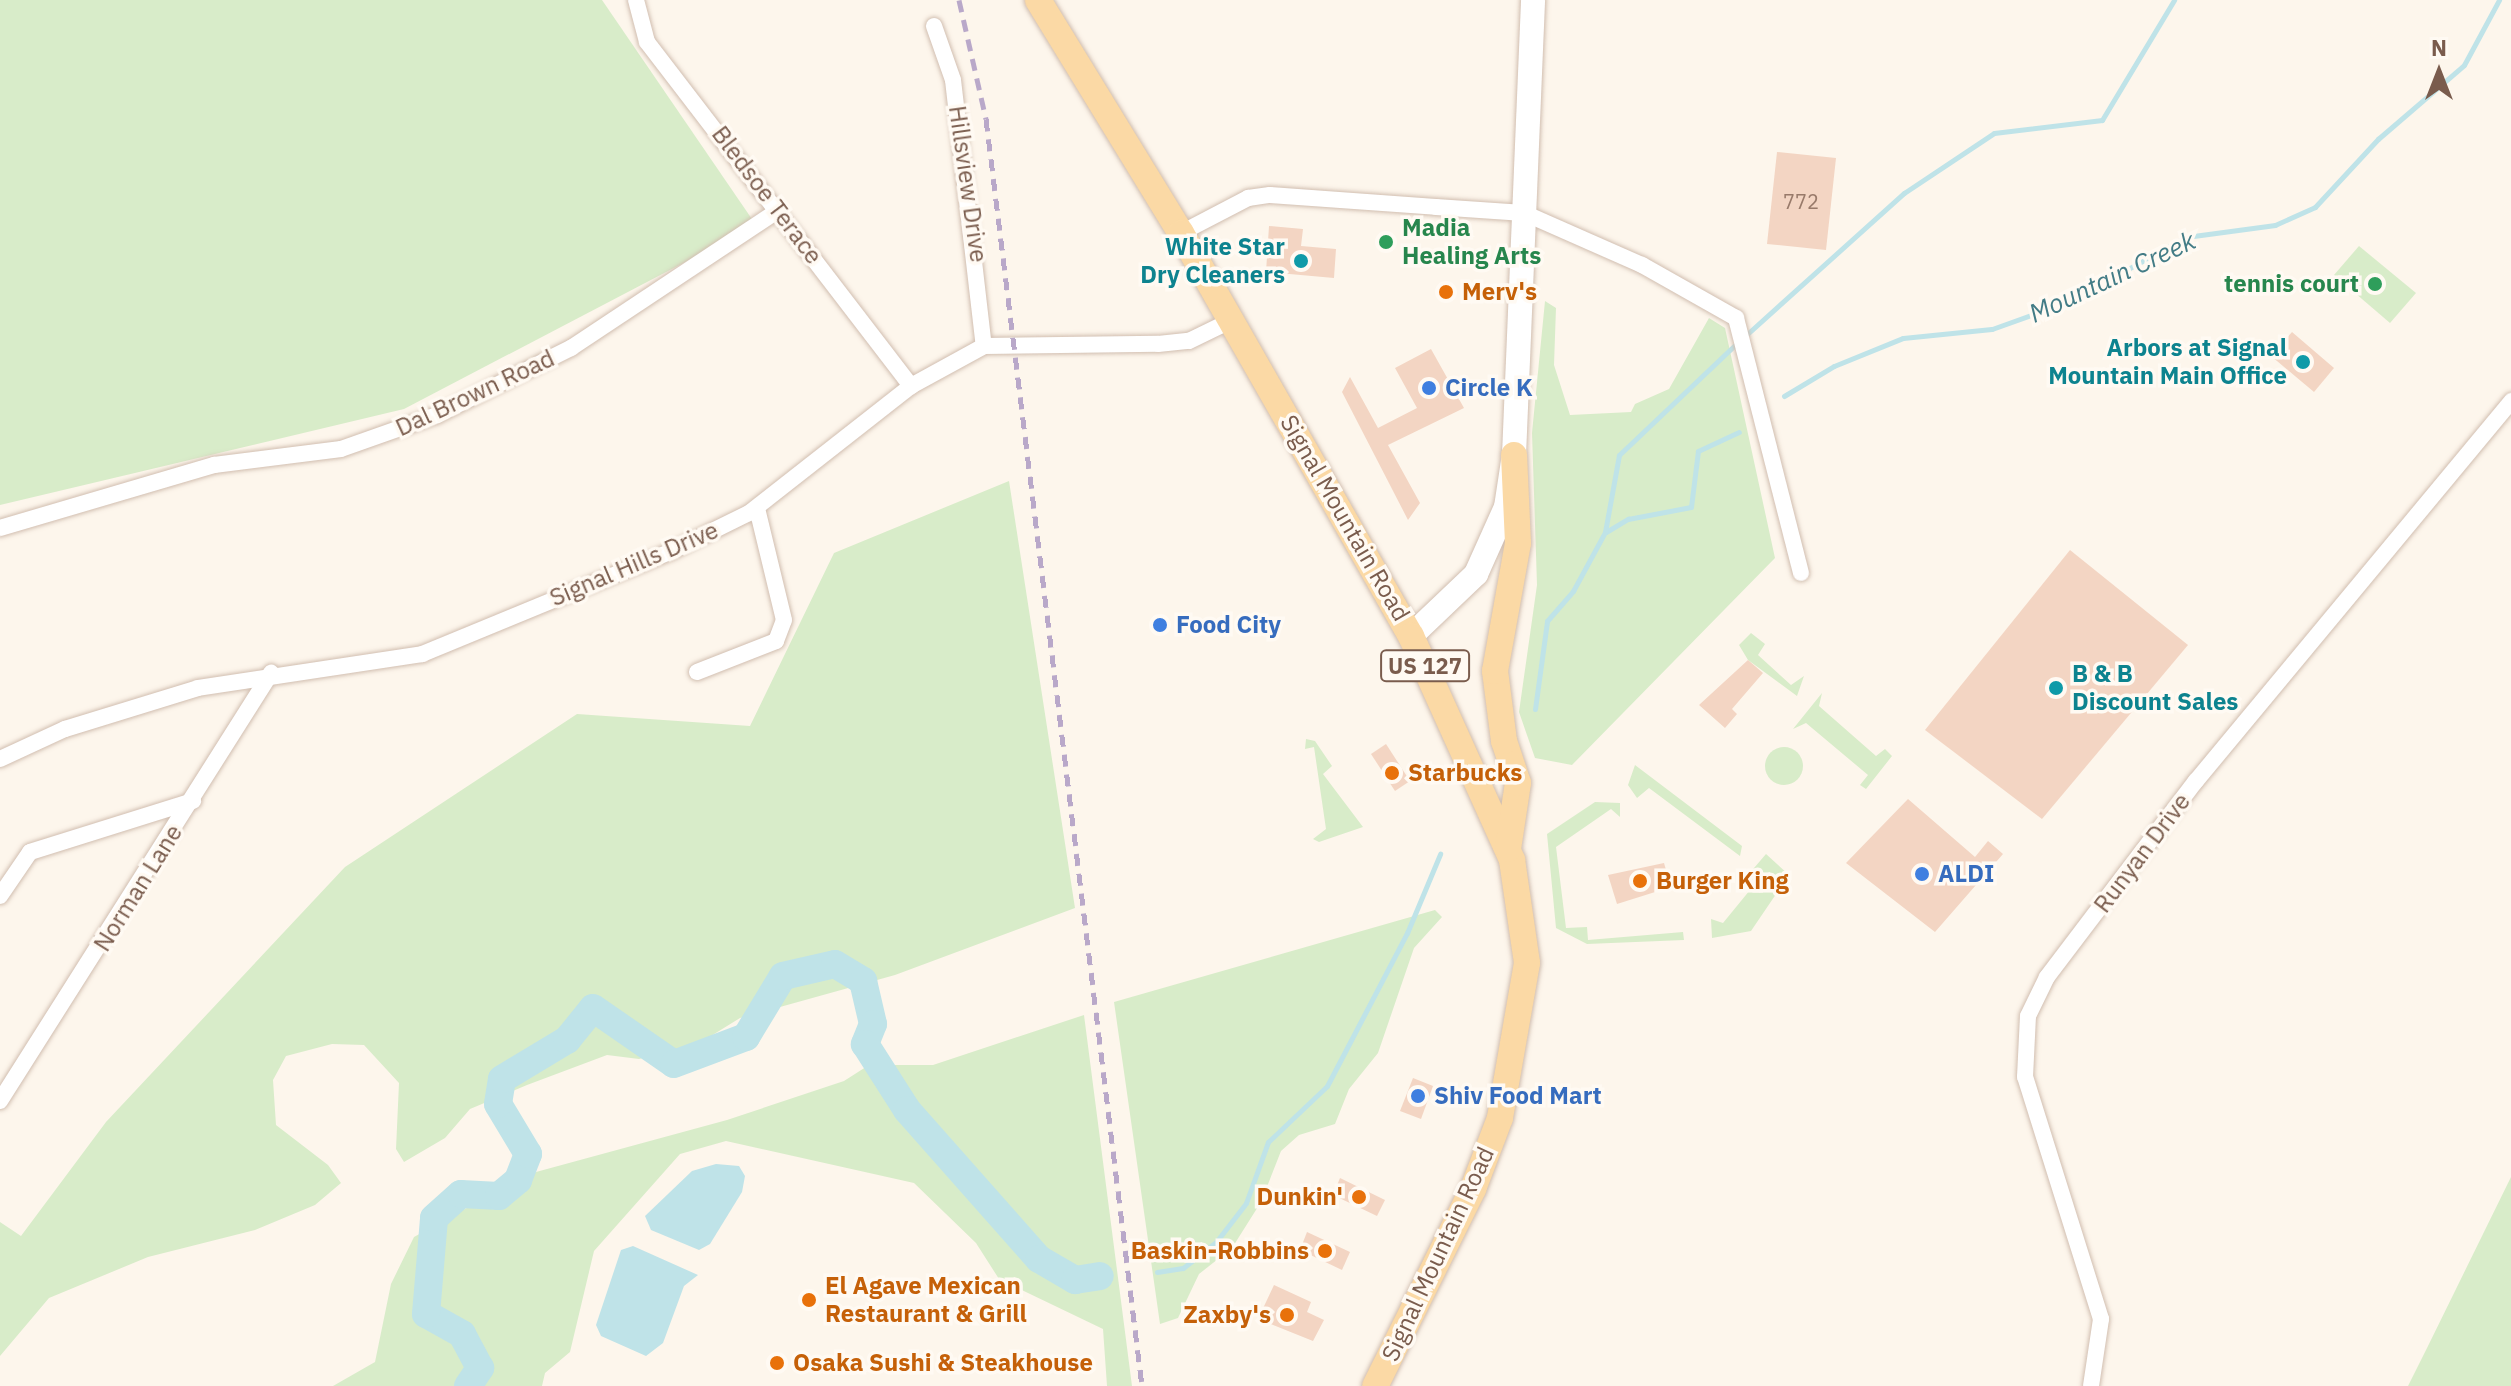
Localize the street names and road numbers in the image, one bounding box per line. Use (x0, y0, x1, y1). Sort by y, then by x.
street label: Hillsview Drive (943, 104, 993, 264)
street label: Bledsoe Terace (706, 120, 828, 270)
street label: Dal Brown Road (391, 344, 559, 442)
street label: Signal Mountain Road (1274, 410, 1416, 626)
street label: Signal Hills Drive (545, 516, 723, 612)
road number: US 127 (1379, 648, 1471, 684)
street label: Runyan Drive (2088, 788, 2196, 918)
street label: Norman Lane (88, 819, 188, 957)
street label: Signal Mountain Road (1376, 1142, 1500, 1366)

